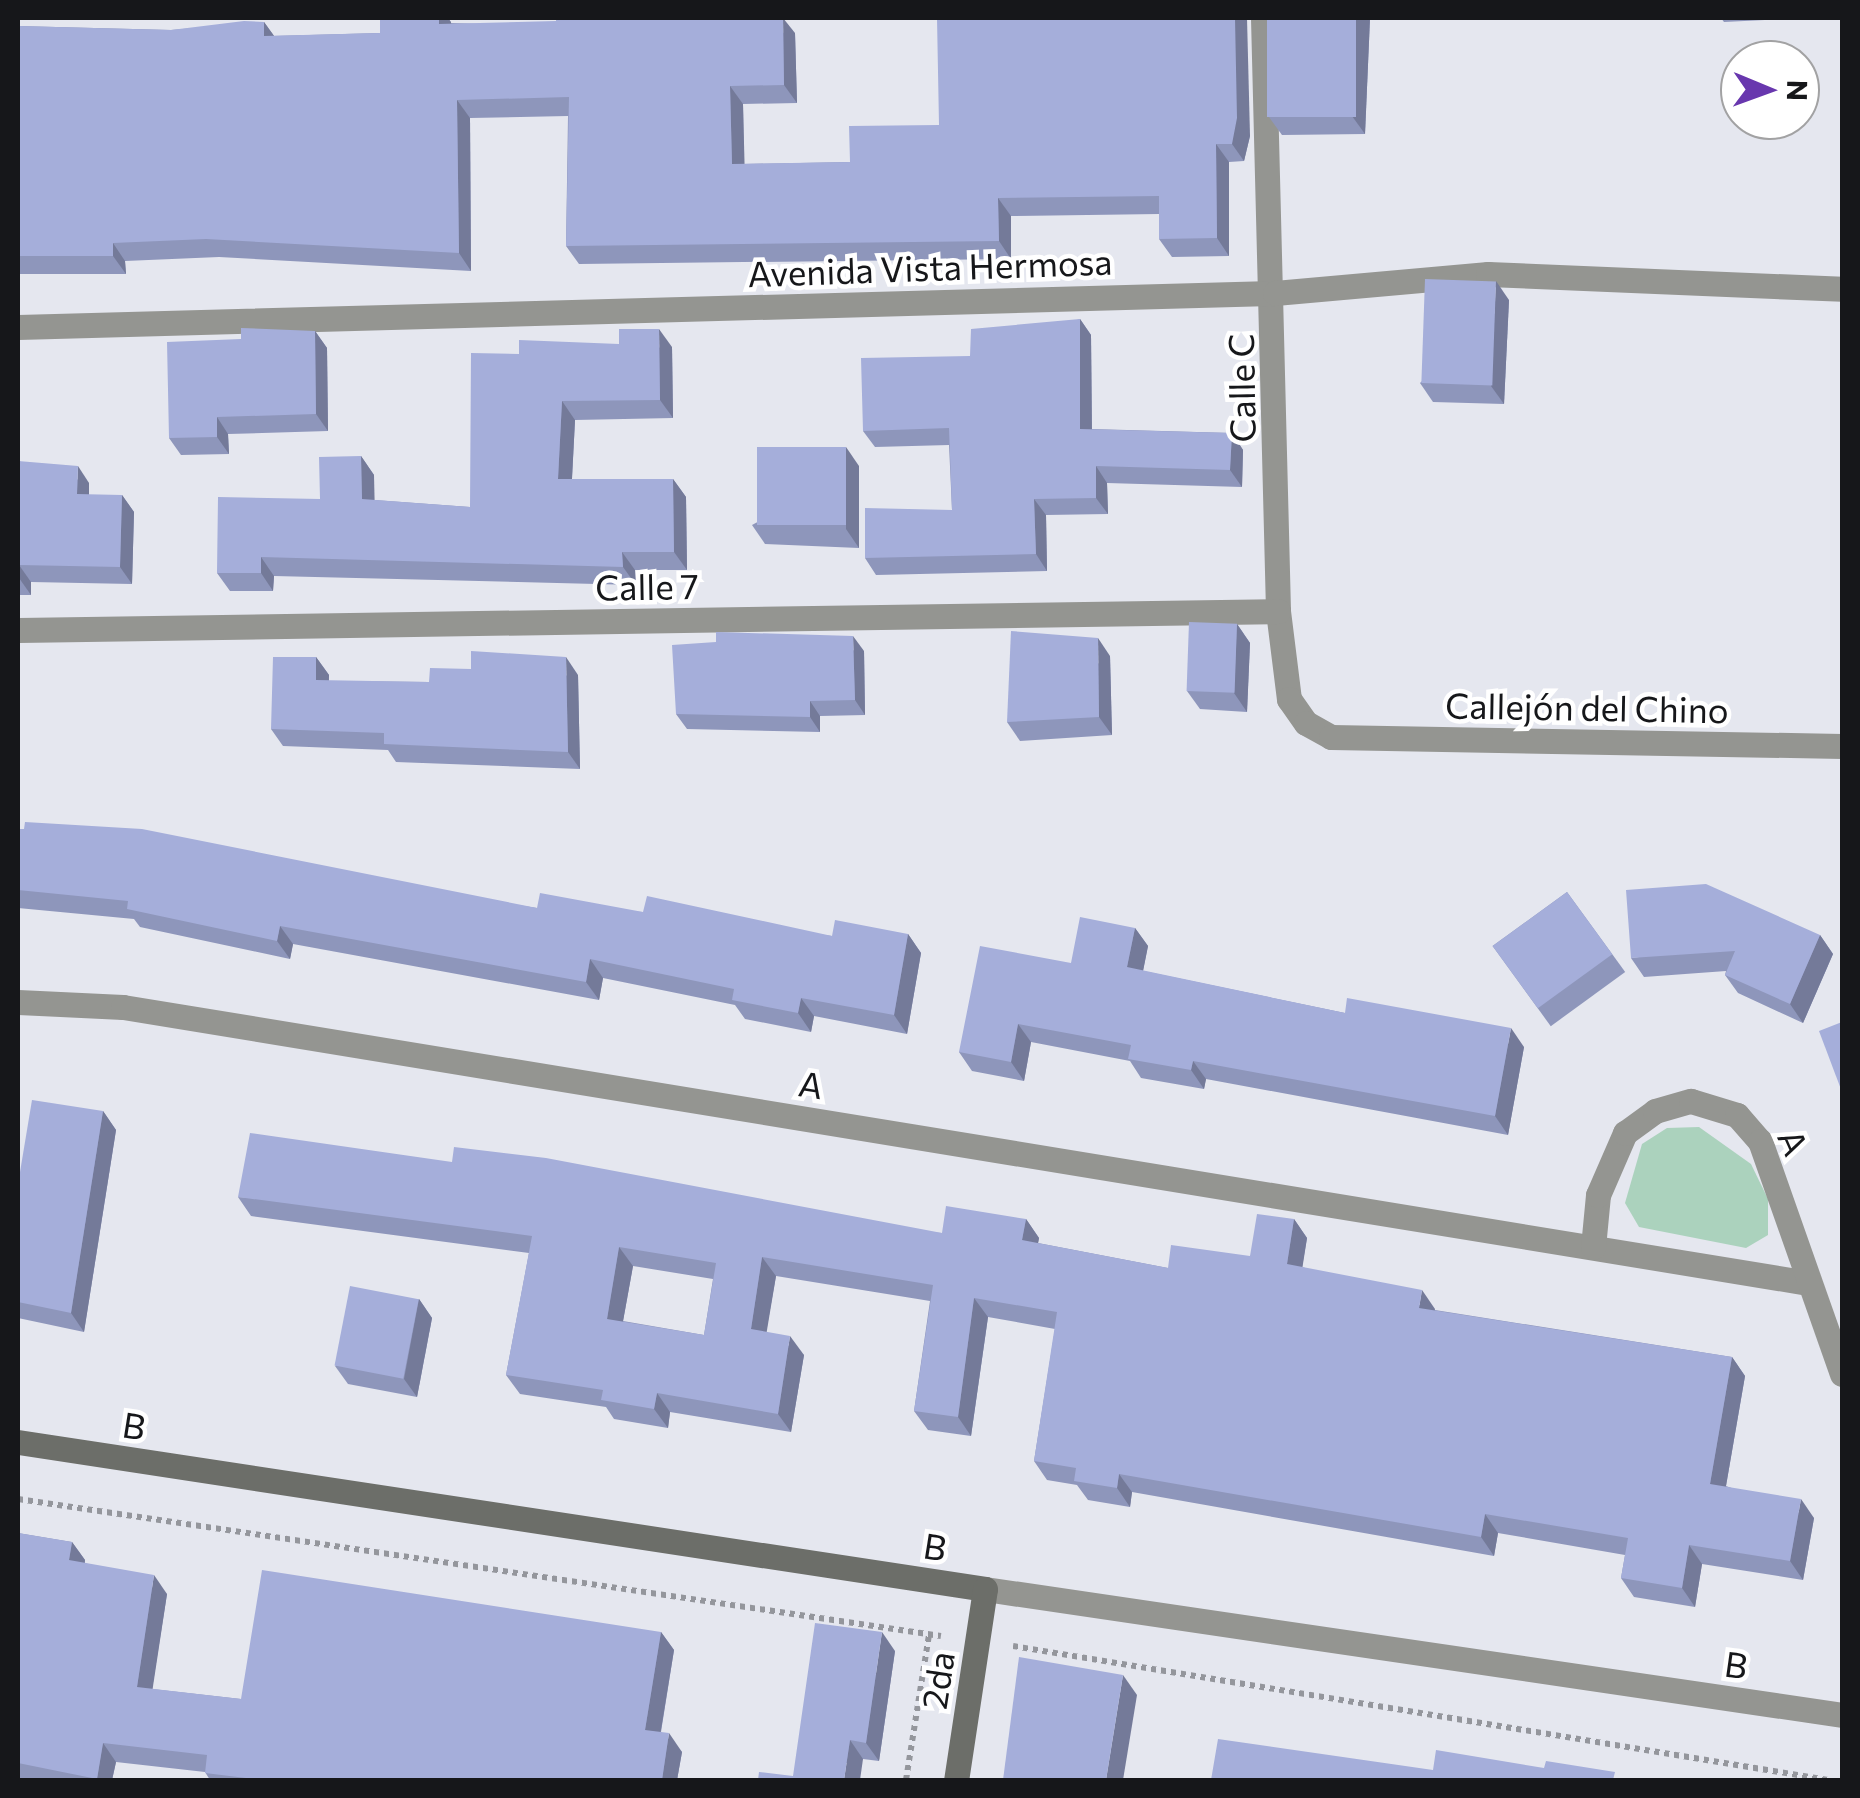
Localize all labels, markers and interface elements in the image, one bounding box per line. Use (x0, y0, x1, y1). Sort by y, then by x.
north arrow (1720, 40, 1820, 140)
text: N (1781, 80, 1815, 101)
street label: Avenida Vista Hermosa (747, 240, 1113, 294)
street label: Calle C (1219, 333, 1263, 443)
street label: Calle 7 (595, 564, 699, 608)
street label: Callejón del Chino (1445, 684, 1729, 730)
street label: A (796, 1061, 826, 1107)
street label: A (1770, 1122, 1818, 1162)
street label: B (120, 1402, 148, 1448)
street label: B (921, 1523, 949, 1569)
street label: B (1722, 1642, 1750, 1686)
street label: 2da (912, 1648, 962, 1712)

